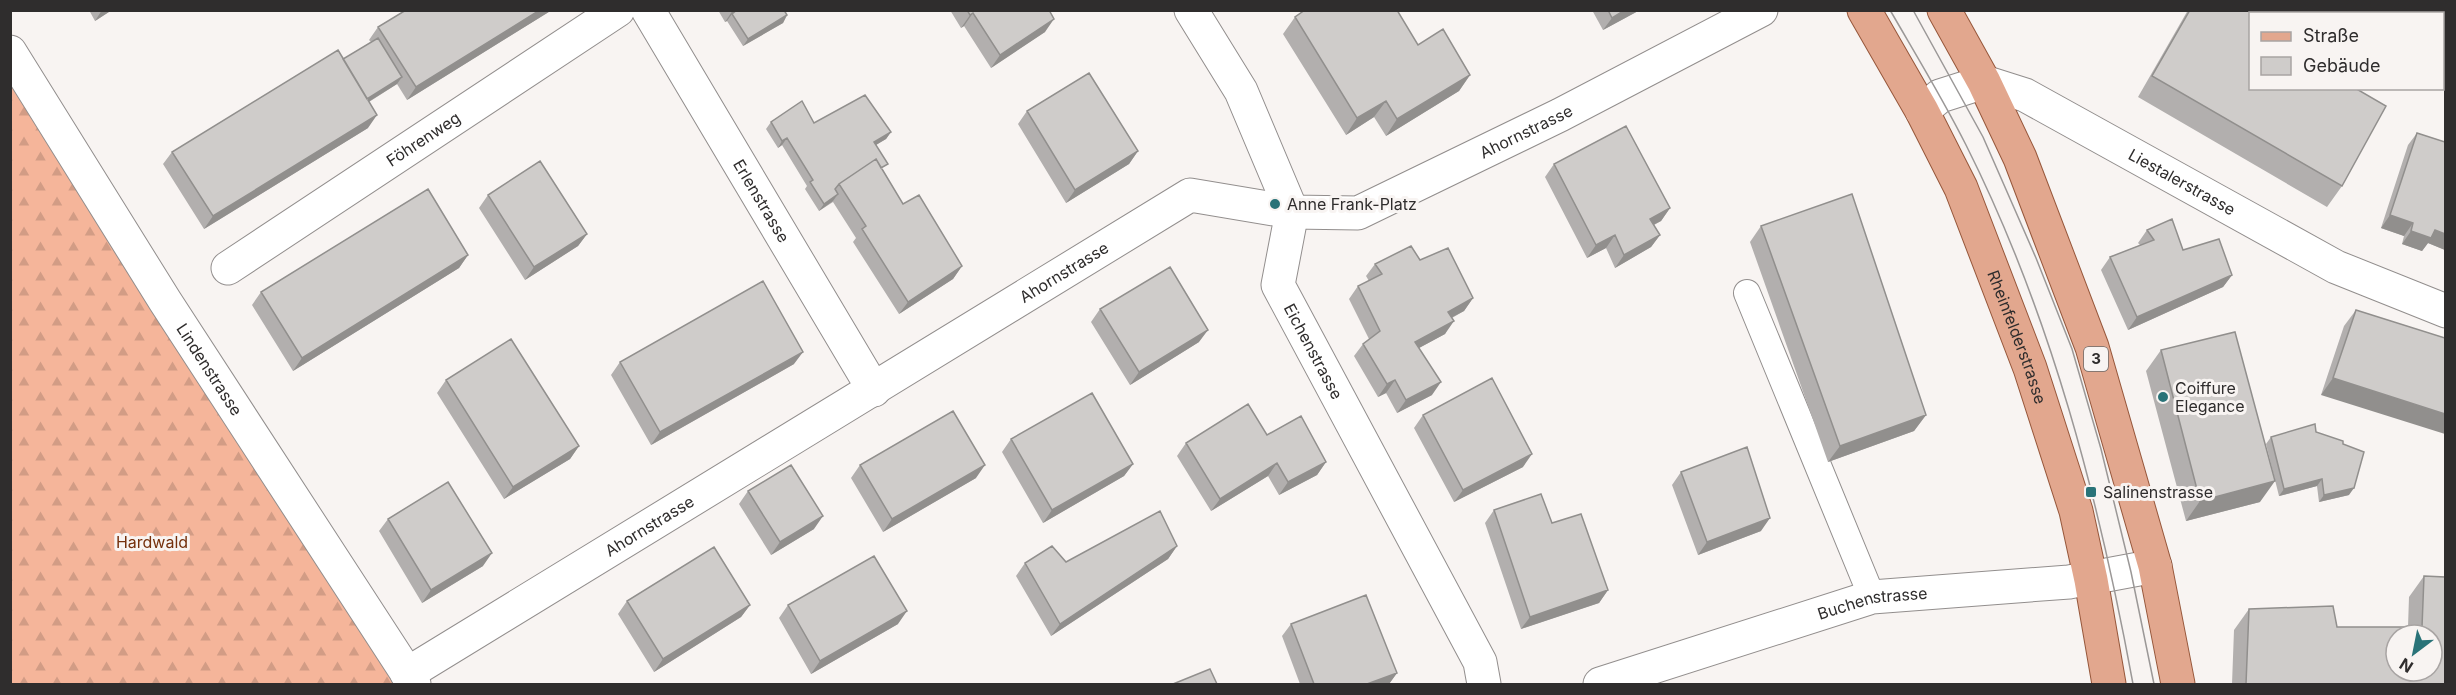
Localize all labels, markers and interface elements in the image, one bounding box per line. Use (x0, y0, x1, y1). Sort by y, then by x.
legend (2249, 12, 2444, 90)
text: Straße (2303, 25, 2359, 46)
text: Gebäude (2303, 55, 2380, 76)
street label: Ahornstrasse (1476, 100, 1576, 163)
street label: Föhrenweg (382, 107, 464, 171)
street label: Liestalerstrasse (2125, 144, 2239, 219)
street label: Erlenstrasse (729, 156, 794, 246)
place label: Anne Frank-Platz (1287, 194, 1417, 214)
marker: Anne Frank-Platz (1268, 197, 1282, 211)
street label: Ahornstrasse (1016, 237, 1112, 307)
street label: Rheinfelderstrasse (1983, 267, 2051, 406)
street label: Eichenstrasse (1280, 300, 1347, 403)
street label: Lindenstrasse (172, 320, 247, 419)
road number: 3 (2084, 347, 2108, 371)
place label: Coiffure Elegance (2175, 378, 2245, 416)
marker: Coiffure Elegance (2156, 390, 2170, 404)
place label: Salinenstrasse (2103, 482, 2213, 502)
marker: Salinenstrasse (2084, 485, 2098, 499)
street label: Ahornstrasse (601, 491, 697, 561)
park label: Hardwald (116, 532, 188, 552)
street label: Buchenstrasse (1815, 583, 1928, 624)
north arrow (2384, 623, 2444, 683)
text: N (2396, 654, 2417, 677)

